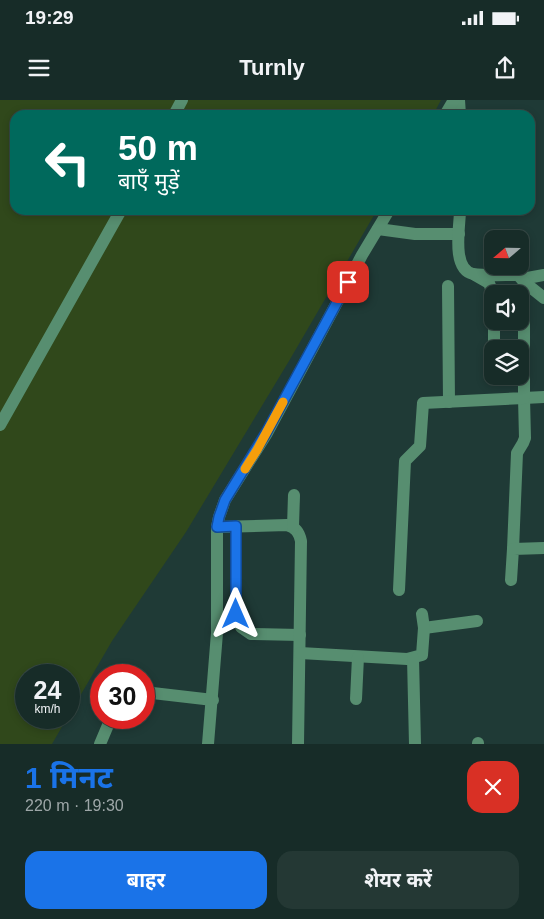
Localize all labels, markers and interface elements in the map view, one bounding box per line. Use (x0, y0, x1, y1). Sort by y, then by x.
text: 19:29 (25, 7, 74, 28)
icon: menu (25, 54, 53, 82)
icon: share (491, 54, 519, 82)
text: Turnly (239, 55, 305, 80)
text: 50 m (118, 128, 198, 167)
icon: left (35, 130, 100, 195)
text: बाएँ मुड़ें (118, 169, 179, 194)
north arrow (484, 230, 529, 275)
map controls (484, 230, 529, 385)
pin (327, 261, 369, 303)
icon: arrive (334, 268, 362, 296)
button: sound (484, 285, 529, 330)
button: layers (484, 340, 529, 385)
position arrow (209, 587, 261, 639)
speed limit sign: 30 (90, 664, 155, 729)
text: 24 (34, 676, 61, 704)
text: km/h (34, 702, 61, 716)
text: 1 मिनट (25, 761, 113, 794)
button: close (467, 761, 519, 813)
text: 220 m · 19:30 (25, 797, 124, 814)
button: बाहर (25, 851, 267, 909)
button: शेयर करें (277, 851, 519, 909)

